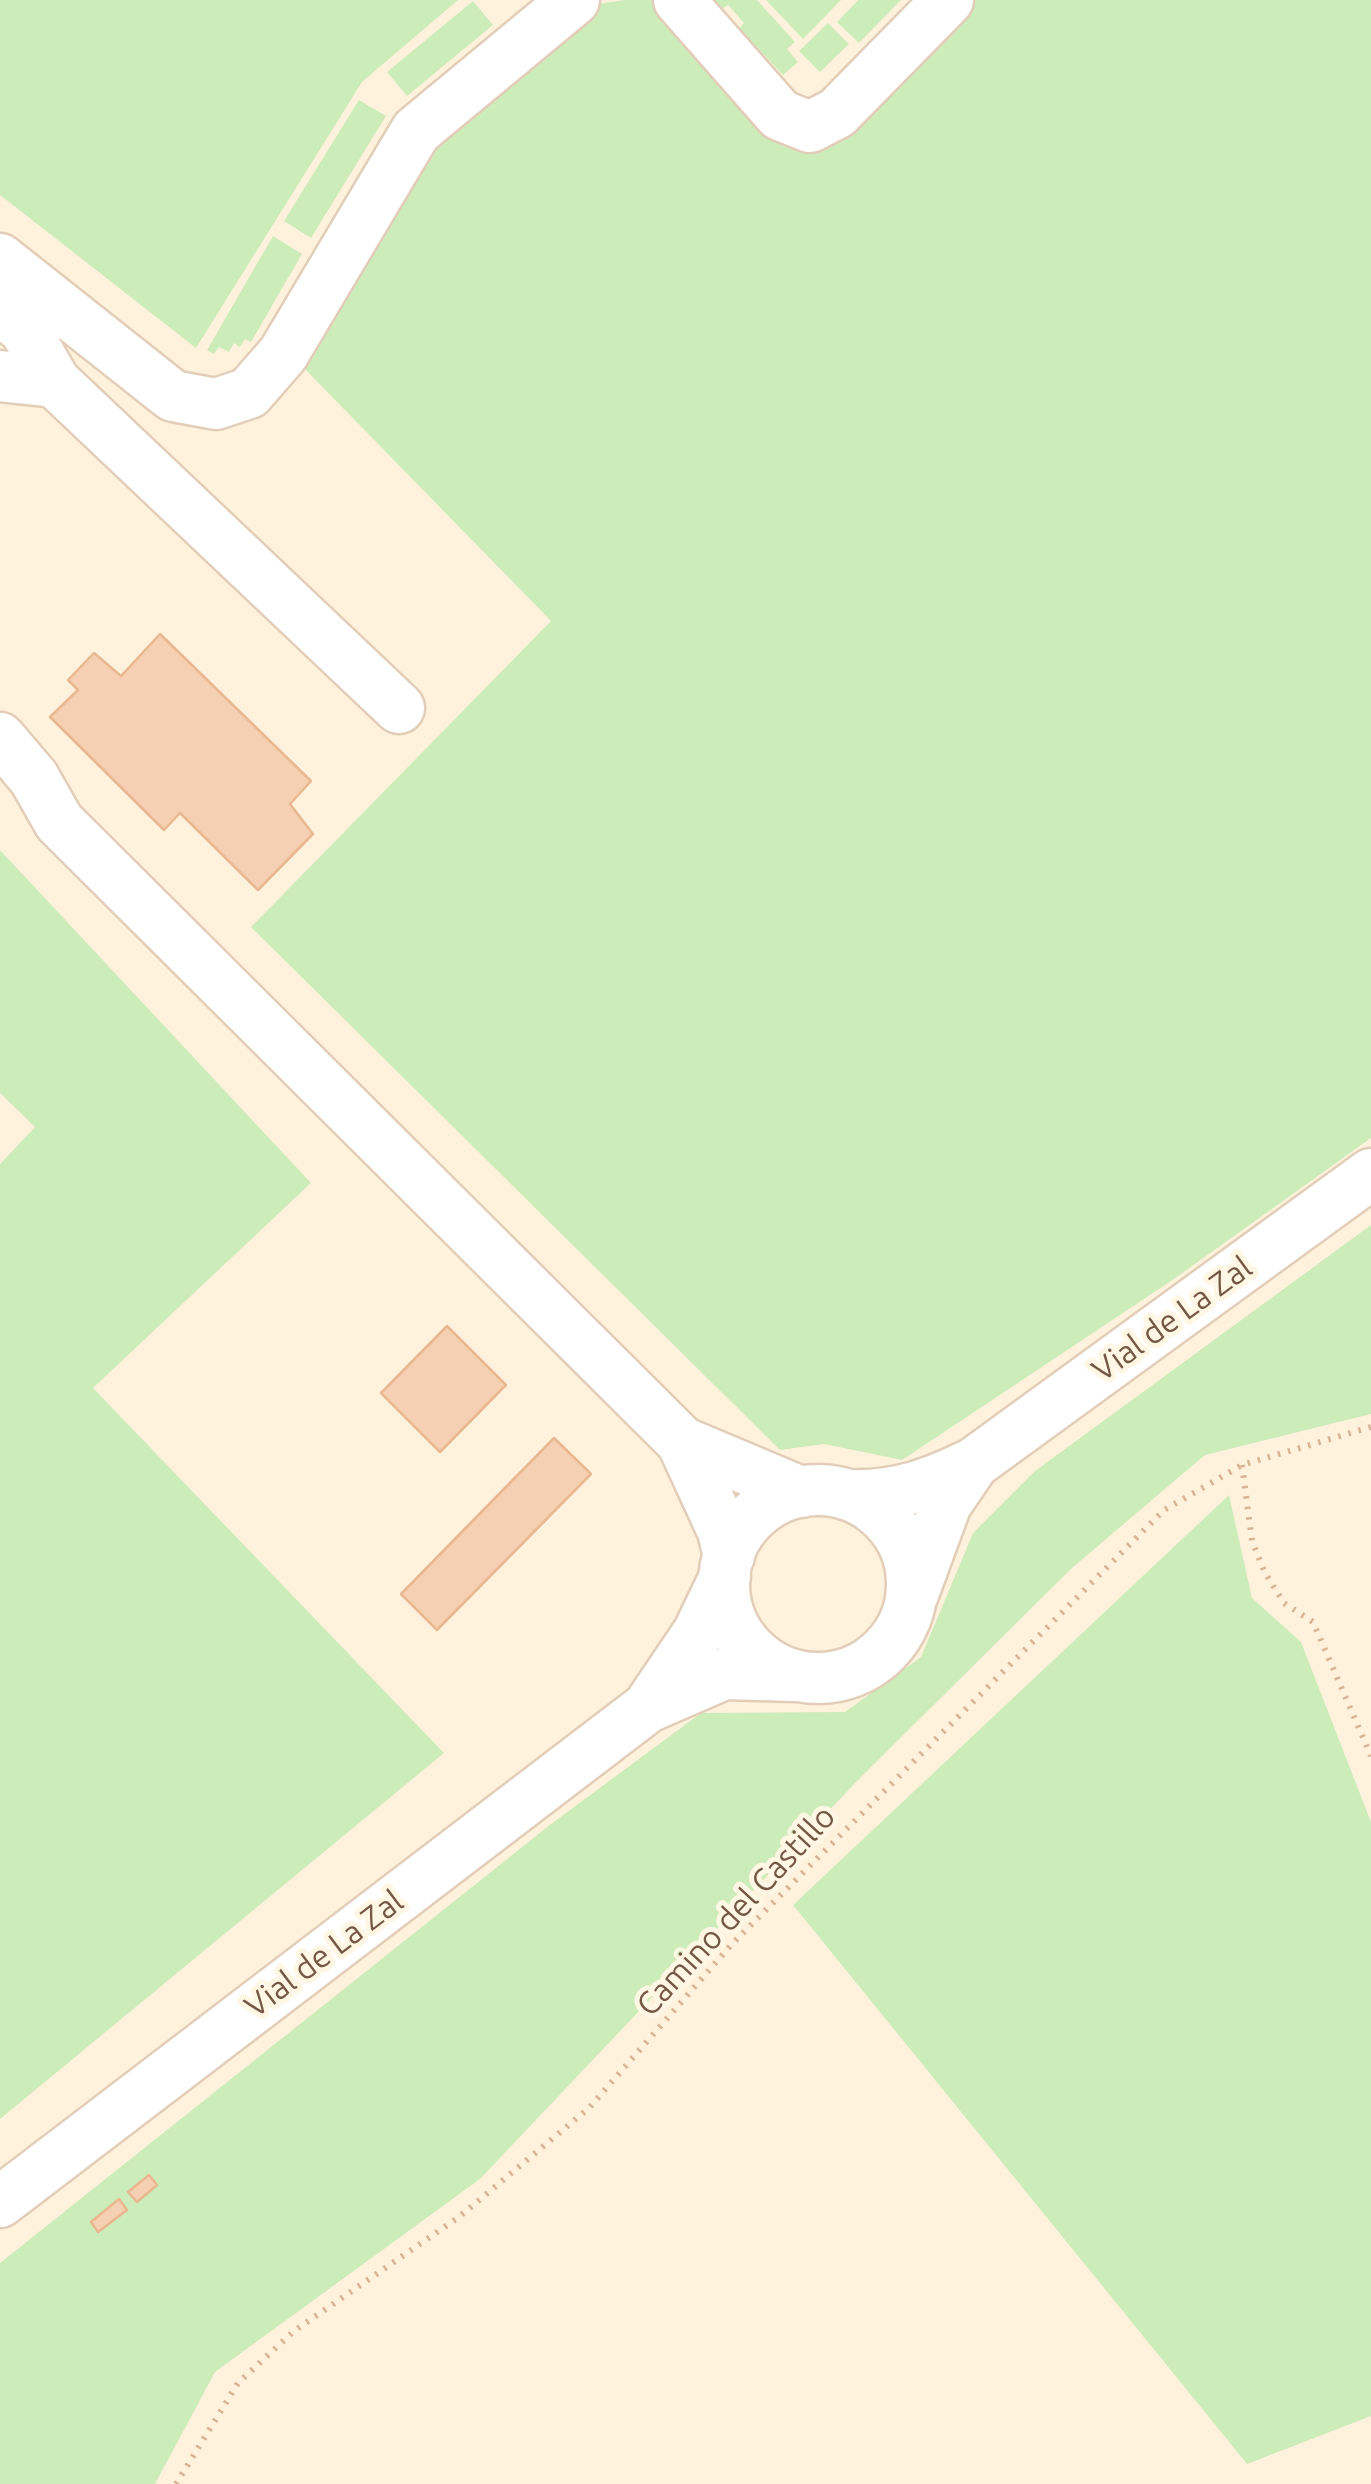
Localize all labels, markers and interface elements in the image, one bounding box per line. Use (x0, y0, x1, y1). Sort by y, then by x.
street label: Vial de La Zal (1085, 1248, 1259, 1390)
street label: Camino del Castillo (629, 1798, 843, 2024)
street label: Vial de La Zal (237, 1882, 411, 2026)

